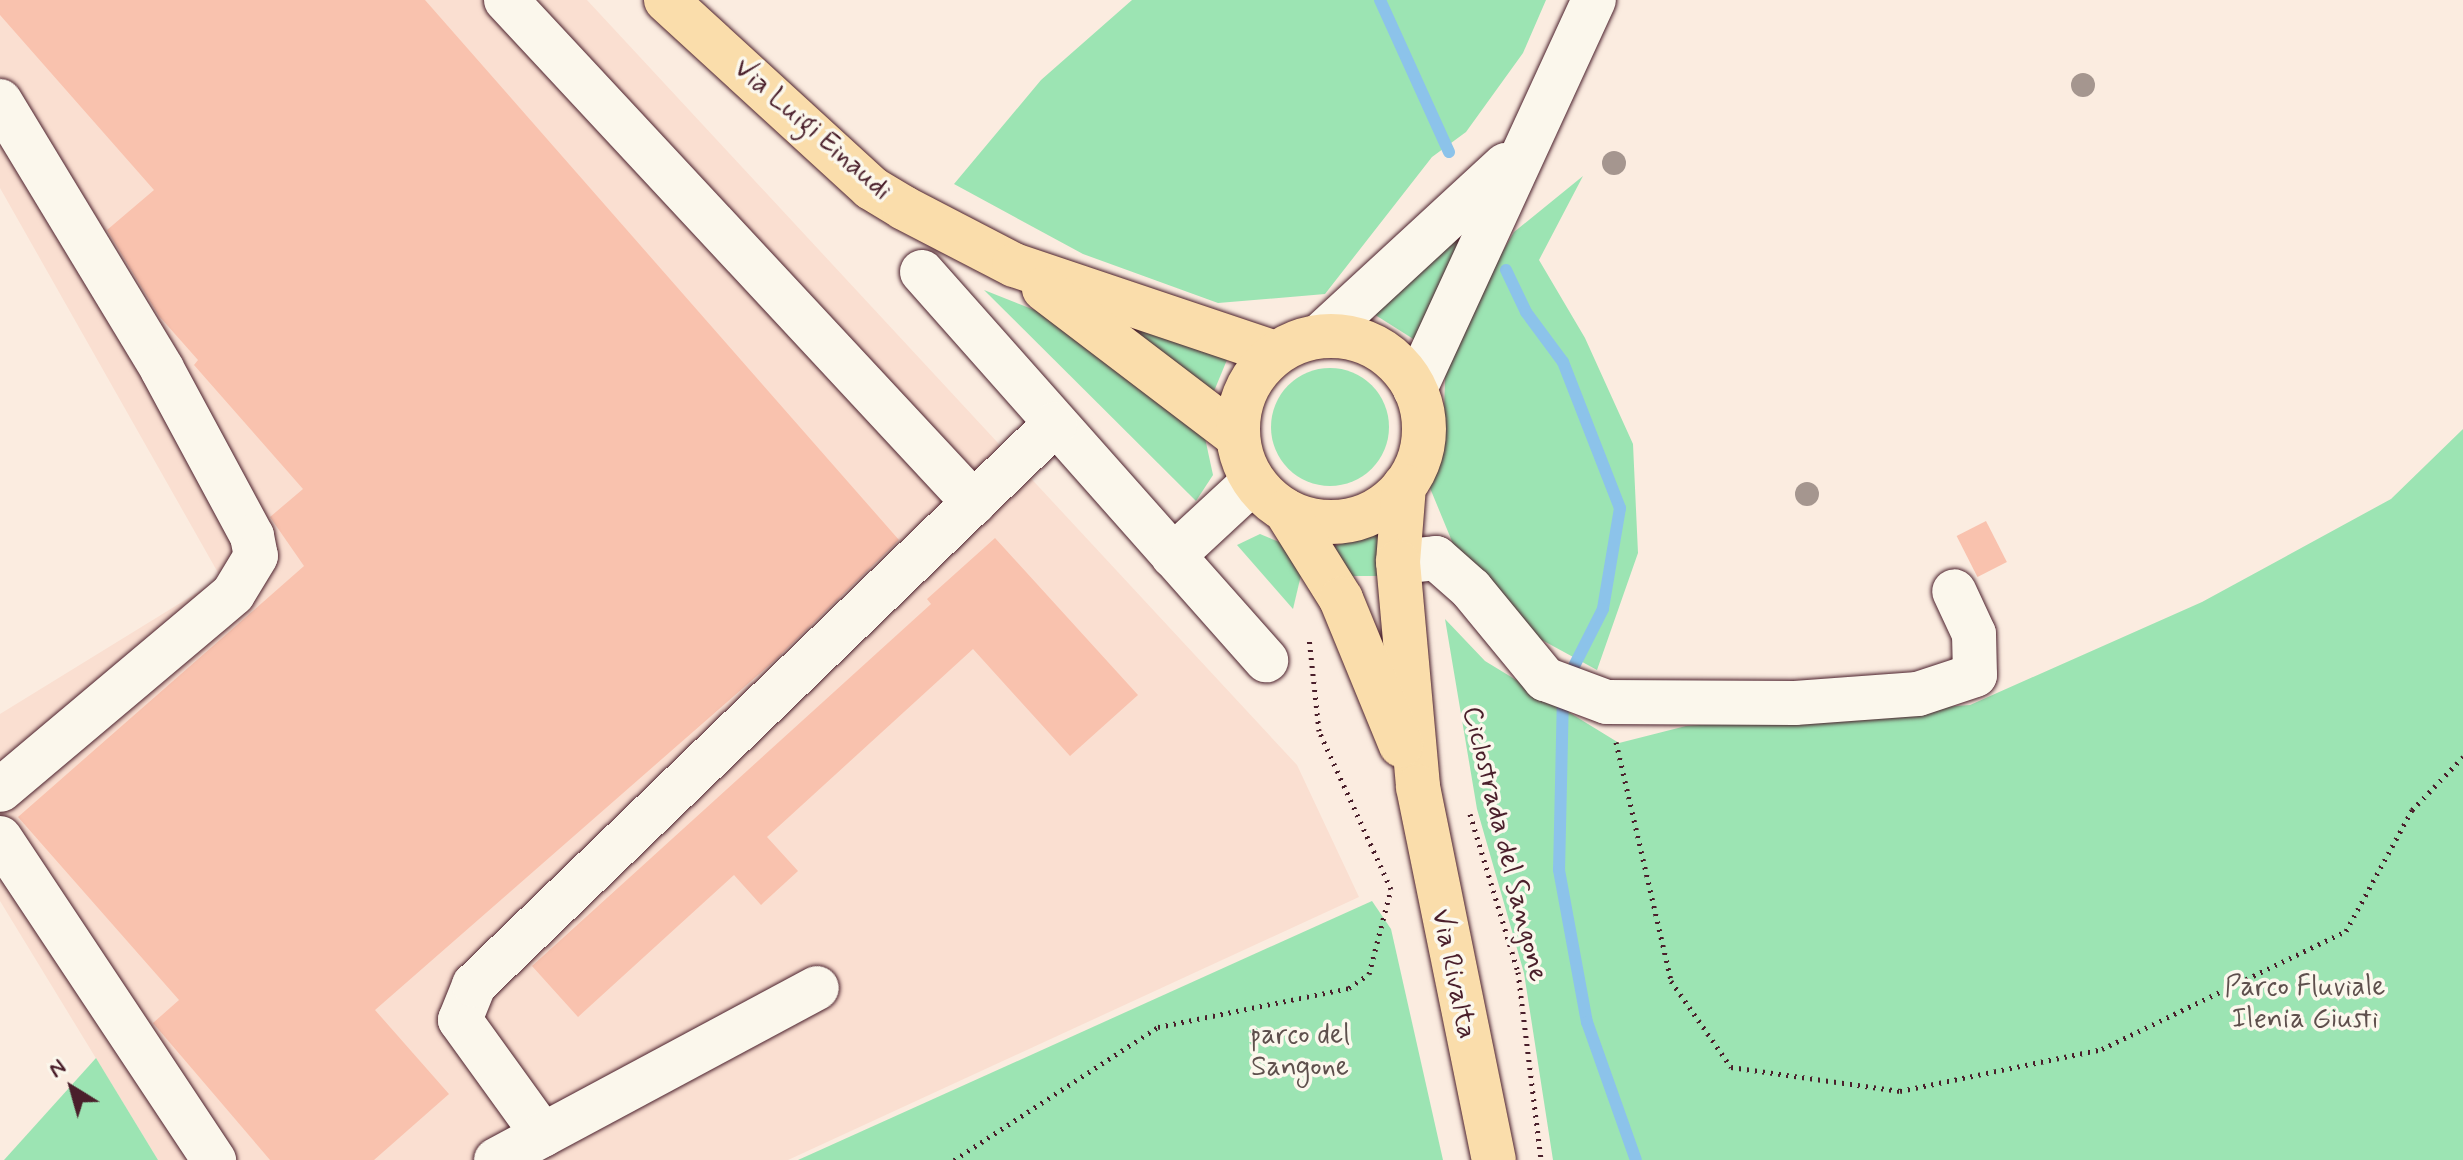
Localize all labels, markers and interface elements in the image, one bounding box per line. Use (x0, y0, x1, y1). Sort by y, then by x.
street label: Via Luigi Einaudi (727, 53, 897, 207)
street label: Ciclostrada del Sangone (1454, 706, 1554, 982)
street label: Via Rivalta (1423, 905, 1483, 1043)
park label: Parco Fluviale Ilenia Giusti (2224, 971, 2386, 1037)
park label: parco del Sangone (1250, 1019, 1350, 1085)
north arrow (32, 1048, 112, 1128)
text: N (43, 1053, 72, 1084)

